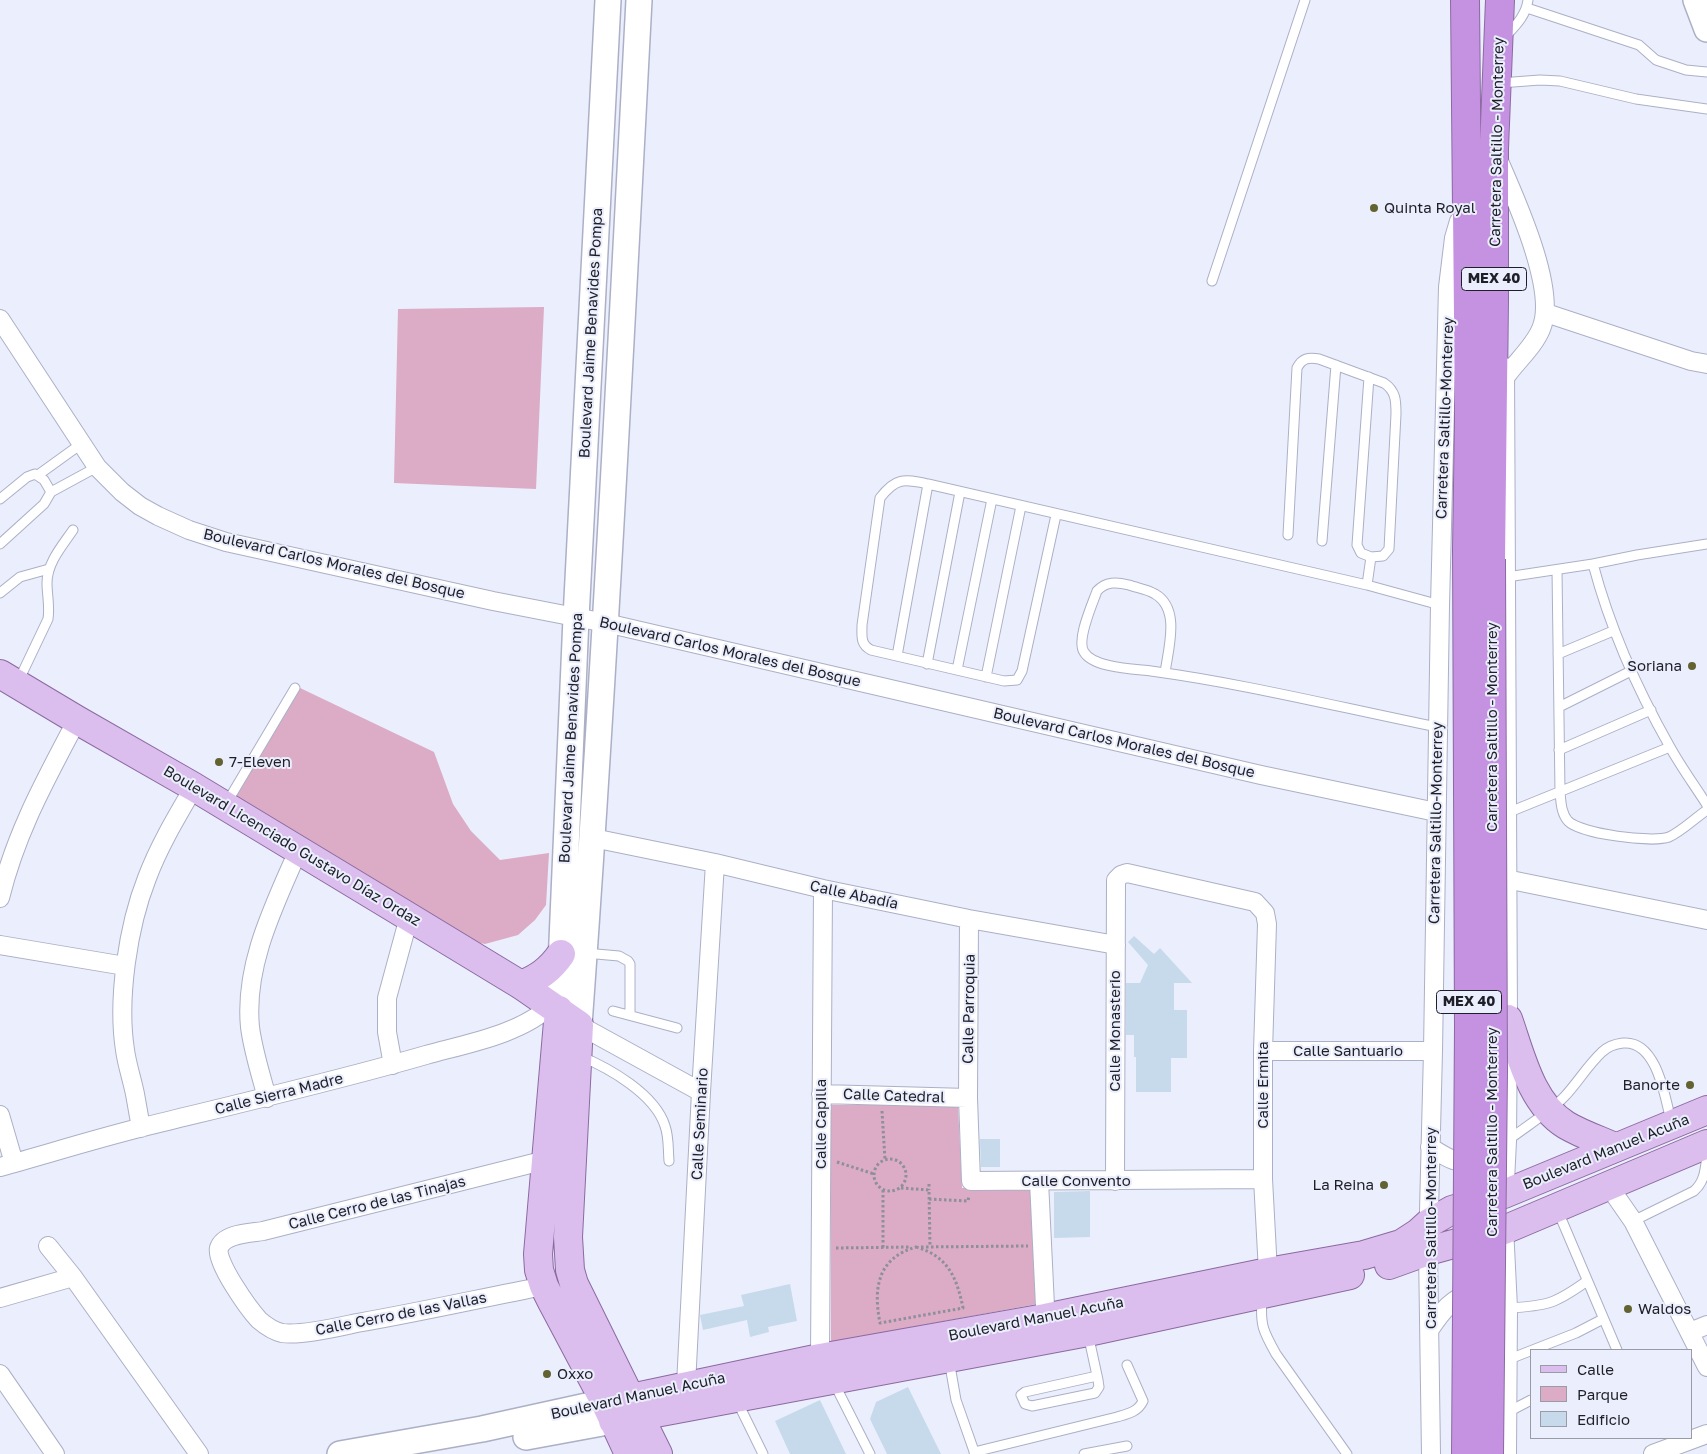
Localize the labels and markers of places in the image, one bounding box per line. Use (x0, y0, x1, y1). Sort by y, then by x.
place label: Quinta Royal (1384, 199, 1475, 217)
marker: Quinta Royal (1368, 202, 1380, 214)
place label: Soriana (1627, 657, 1682, 675)
marker: Soriana (1686, 660, 1698, 672)
place label: 7-Eleven (229, 753, 291, 771)
marker: 7-Eleven (213, 756, 225, 768)
place label: Banorte (1622, 1076, 1680, 1094)
marker: Banorte (1684, 1079, 1696, 1091)
place label: La Reina (1313, 1176, 1374, 1194)
marker: La Reina (1378, 1179, 1390, 1191)
place label: Waldos (1638, 1300, 1691, 1318)
marker: Waldos (1622, 1303, 1634, 1315)
place label: Oxxo (557, 1365, 593, 1383)
marker: Oxxo (541, 1368, 553, 1380)

